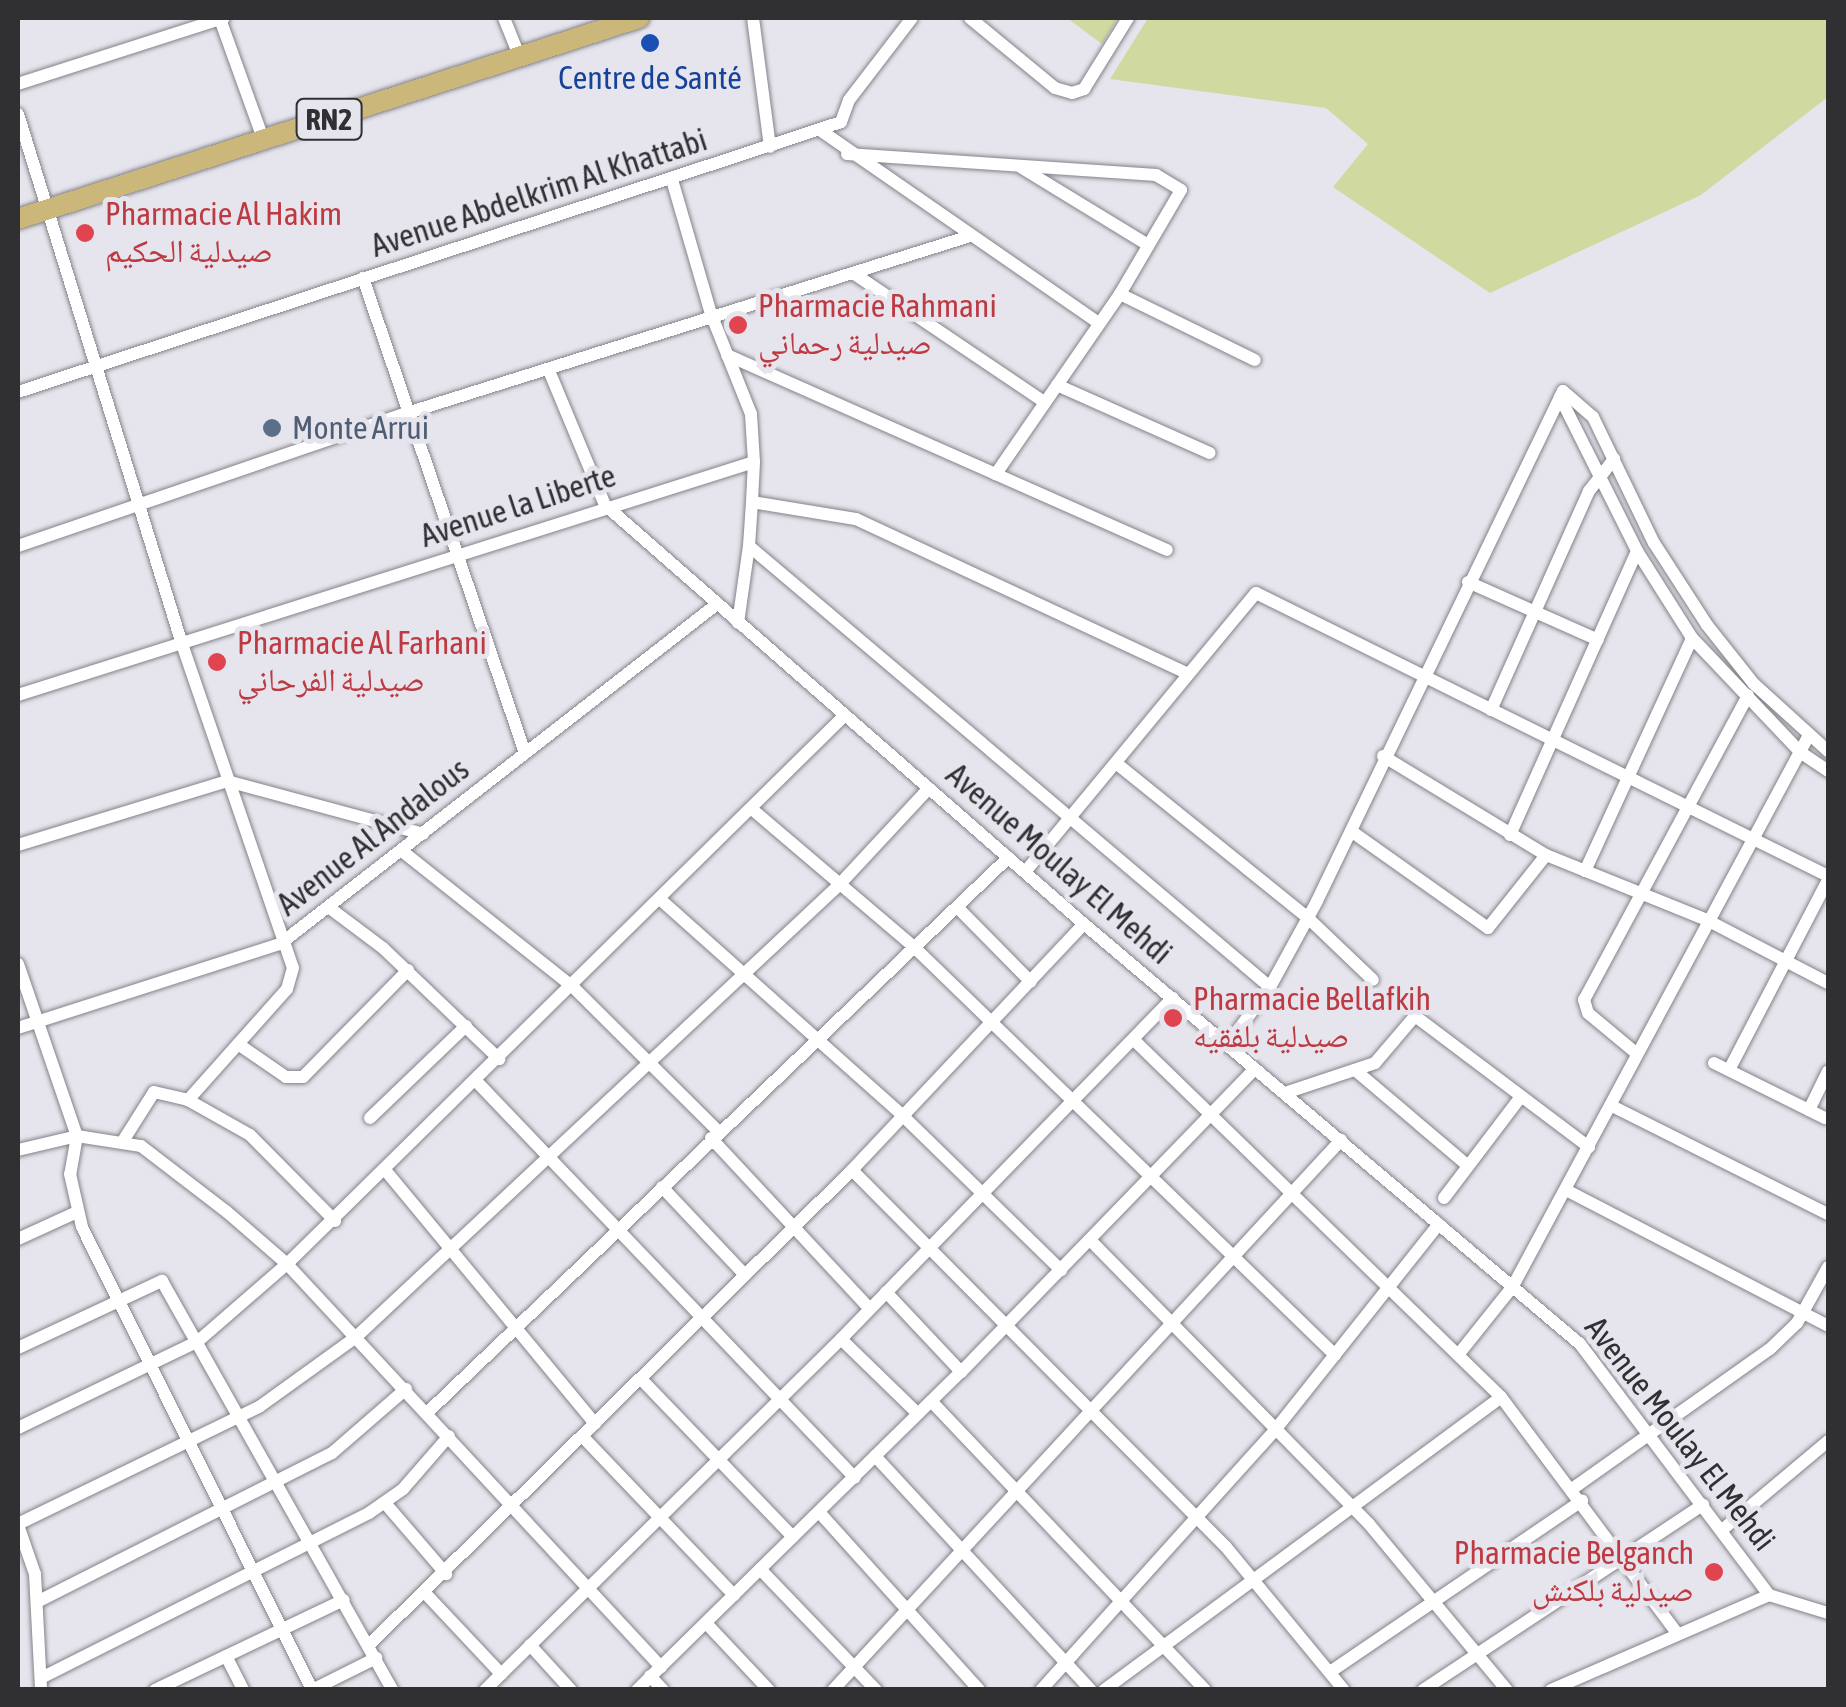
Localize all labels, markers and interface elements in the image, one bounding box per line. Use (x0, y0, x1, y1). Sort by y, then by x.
marker: Centre de Santé (639, 32, 661, 54)
place label: Centre de Santé (558, 59, 742, 97)
road number: RN2 (294, 94, 364, 144)
street label: Avenue Abdelkrim Al Khattabi (366, 121, 712, 265)
place label: Pharmacie Al Hakim صيدلية الحكيم (105, 196, 342, 271)
marker: Pharmacie Al Hakim صيدلية الحكيم (74, 222, 96, 244)
place label: Pharmacie Rahmani صيدلية رحماني (758, 288, 997, 363)
marker: Pharmacie Rahmani صيدلية رحماني (727, 314, 749, 336)
place label: Monte Arrui (292, 409, 429, 447)
marker: Monte Arrui (261, 417, 283, 439)
street label: Avenue la Liberte (416, 456, 620, 556)
place label: Pharmacie Al Farhani صيدلية الفرحاني (237, 625, 487, 700)
marker: Pharmacie Al Farhani صيدلية الفرحاني (206, 651, 228, 673)
street label: Avenue Al Andalous (269, 750, 477, 924)
street label: Avenue Moulay El Mehdi (938, 756, 1180, 972)
place label: Pharmacie Bellafkih صيدلية بلفقيه (1193, 981, 1431, 1056)
marker: Pharmacie Bellafkih صيدلية بلفقيه (1162, 1007, 1184, 1029)
street label: Avenue Moulay El Mehdi (1577, 1309, 1783, 1559)
place label: Pharmacie Belganch صيدلية بلكنش (1454, 1535, 1694, 1610)
marker: Pharmacie Belganch صيدلية بلكنش (1703, 1561, 1725, 1583)

